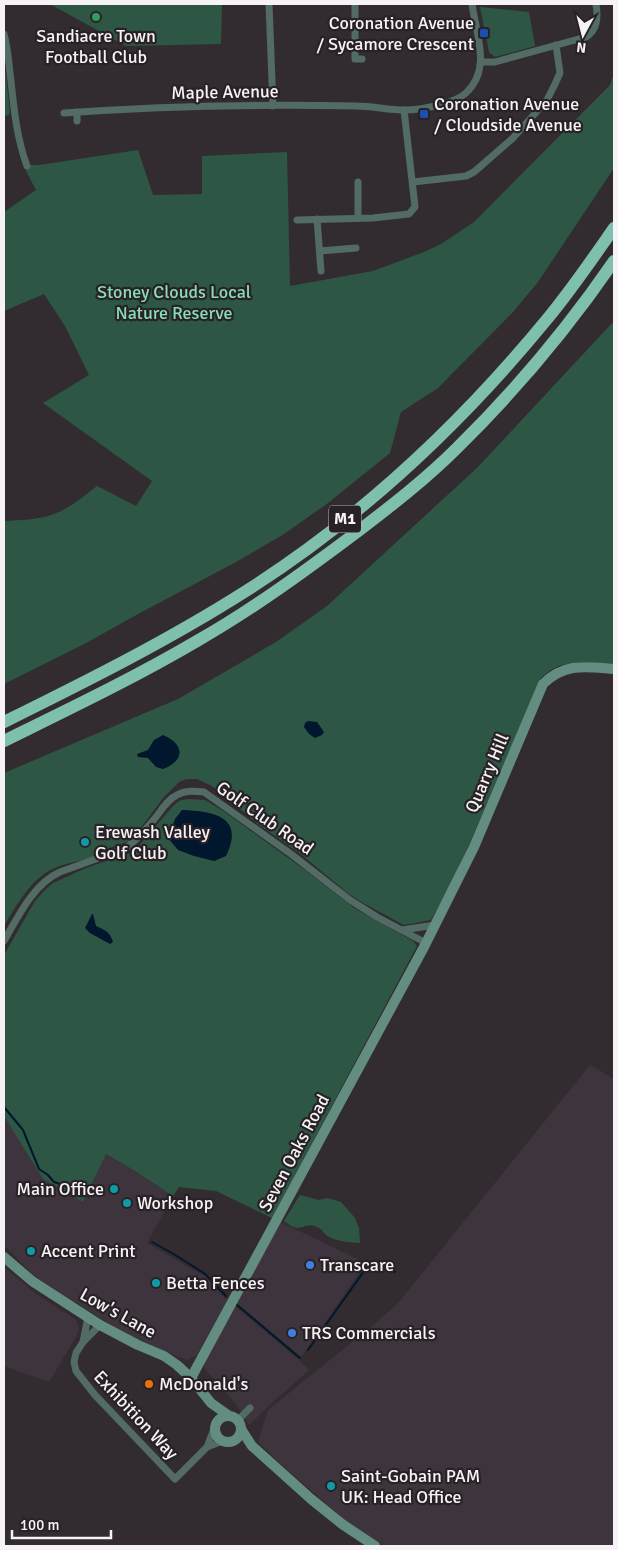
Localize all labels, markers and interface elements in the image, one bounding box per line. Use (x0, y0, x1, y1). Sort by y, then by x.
north arrow (558, 10, 608, 60)
marker: Sandiacre Town Football Club (90, 11, 102, 23)
place label: Coronation Avenue / Sycamore Crescent (316, 12, 474, 55)
place label: Sandiacre Town Football Club (36, 25, 156, 68)
marker: Coronation Avenue / Sycamore Crescent (478, 27, 490, 39)
text: N (576, 38, 587, 56)
street label: Maple Avenue (171, 80, 279, 104)
place label: Coronation Avenue / Cloudside Avenue (434, 93, 582, 136)
marker: Coronation Avenue / Cloudside Avenue (418, 108, 430, 120)
park label: Stoney Clouds Local Nature Reserve (97, 281, 251, 324)
road number: M1 (329, 506, 361, 532)
street label: Quarry Hill (460, 730, 514, 816)
street label: Golf Club Road (212, 776, 318, 860)
place label: Erewash Valley Golf Club (95, 821, 211, 864)
marker: Erewash Valley Golf Club (79, 836, 91, 848)
street label: Seven Oaks Road (254, 1091, 334, 1215)
place label: Main Office (16, 1178, 104, 1200)
marker: Main Office (108, 1183, 120, 1195)
place label: Workshop (137, 1192, 213, 1214)
marker: Workshop (121, 1197, 133, 1209)
place label: Accent Print (41, 1240, 136, 1262)
marker: Accent Print (25, 1245, 37, 1257)
place label: Transcare (320, 1254, 394, 1276)
marker: Transcare (304, 1259, 316, 1271)
place label: Betta Fences (166, 1272, 265, 1294)
marker: Betta Fences (150, 1277, 162, 1289)
street label: Low's Lane (76, 1283, 160, 1343)
place label: TRS Commercials (302, 1322, 436, 1344)
marker: TRS Commercials (286, 1327, 298, 1339)
street label: Exhibition Way (89, 1366, 183, 1465)
place label: McDonald's (159, 1373, 248, 1395)
marker: McDonald's (143, 1378, 155, 1390)
place label: Saint-Gobain PAM UK: Head Office (341, 1465, 480, 1508)
marker: Saint-Gobain PAM UK: Head Office (325, 1480, 337, 1492)
scale bar (12, 1508, 111, 1540)
text: 100 m (20, 1516, 60, 1534)

